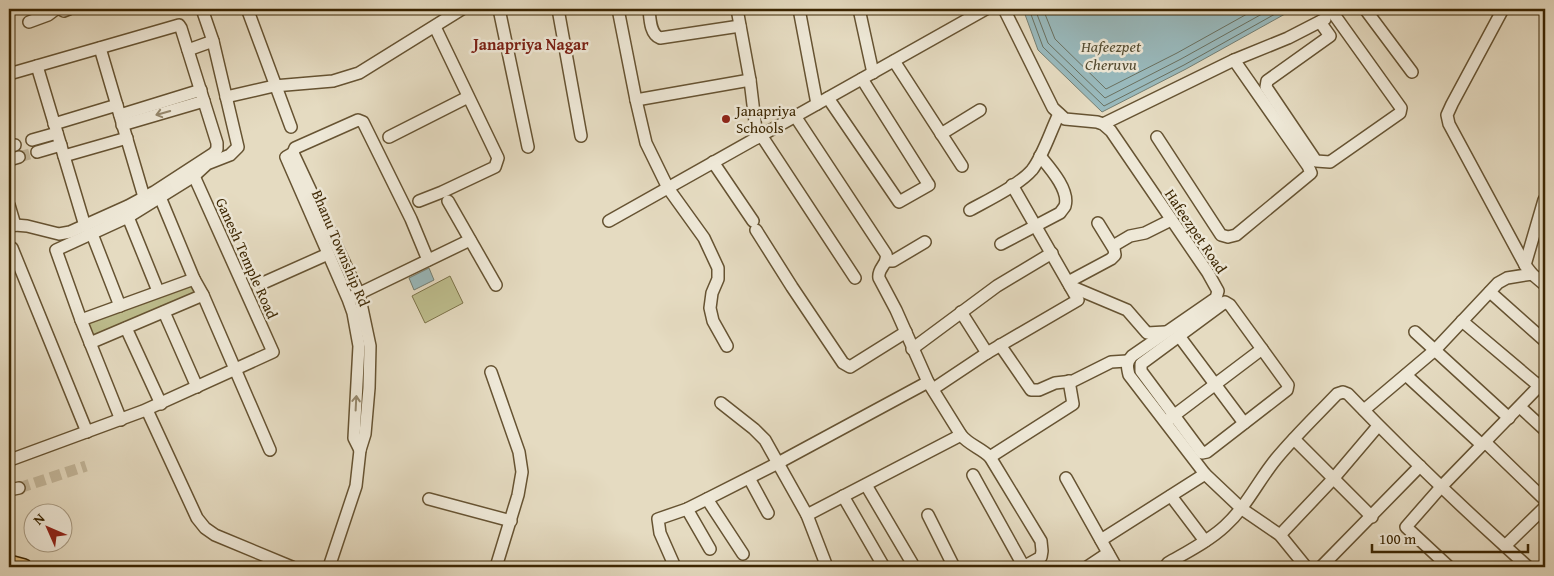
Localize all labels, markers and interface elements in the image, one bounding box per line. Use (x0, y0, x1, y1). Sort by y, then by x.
district label: Janapriya Nagar (470, 32, 589, 56)
water label: Hafeezpet Cheruvu (1080, 34, 1142, 76)
place label: Janapriya Schools (734, 100, 796, 138)
one-way arrow (156, 108, 172, 118)
marker: Janapriya Schools (720, 113, 732, 125)
street label: Hafeezpet Road (1160, 185, 1232, 277)
street label: Bhanu Township Rd (307, 186, 375, 310)
street label: Ganesh Temple Road (211, 194, 283, 322)
one-way arrow (351, 395, 360, 411)
north arrow (22, 504, 72, 554)
text: N (28, 508, 50, 529)
scale bar (1372, 521, 1528, 553)
text: 100 m (1379, 528, 1417, 549)

